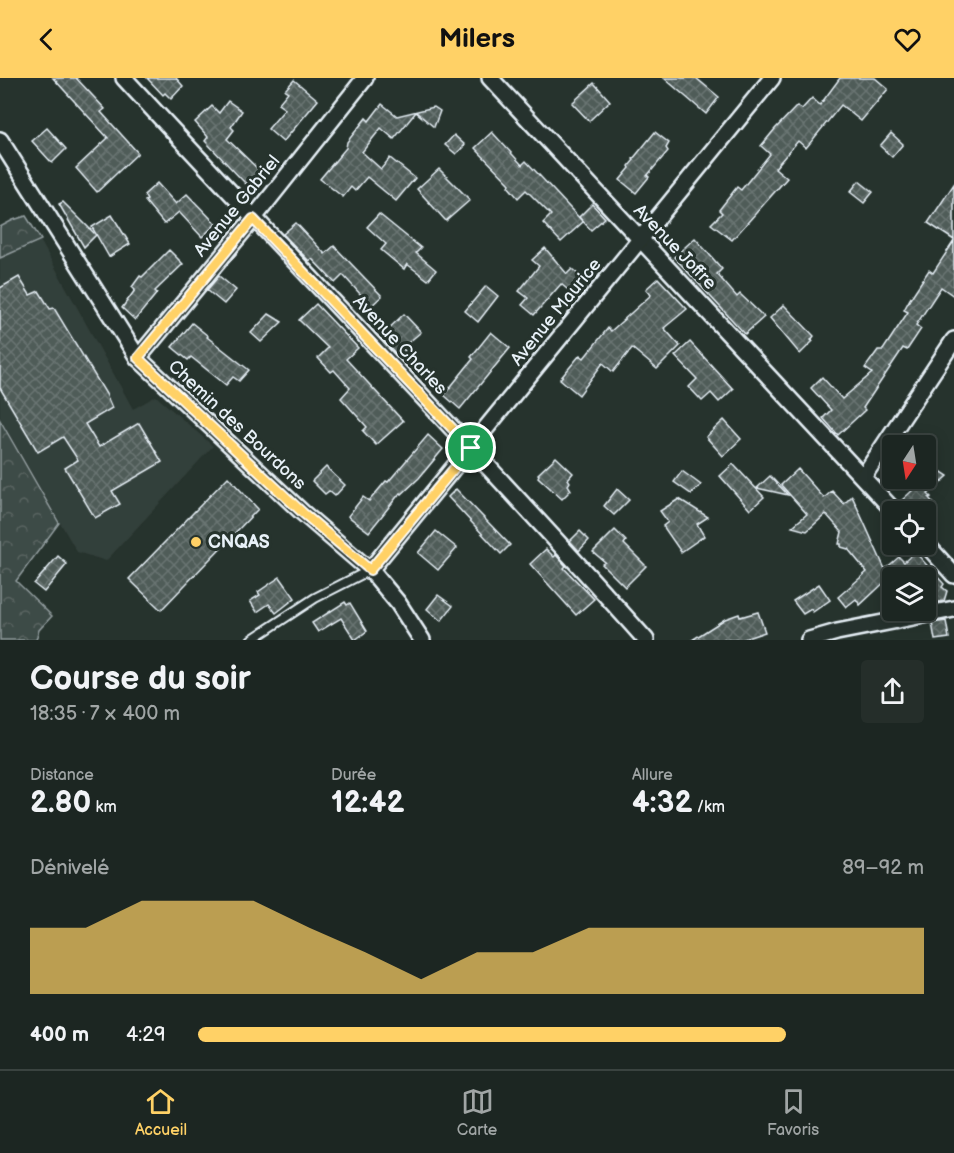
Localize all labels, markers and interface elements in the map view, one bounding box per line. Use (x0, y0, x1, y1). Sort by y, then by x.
icon: back (30, 23, 63, 56)
text: Milers (439, 23, 515, 55)
icon: heart (891, 23, 924, 56)
street label: Avenue Gabriel (190, 151, 284, 261)
street label: Avenue Joffre (629, 200, 721, 294)
street label: Avenue Maurice (506, 254, 606, 370)
street label: Avenue Charles (349, 291, 451, 399)
street label: Chemin des Bourdons (164, 356, 310, 494)
pin (445, 422, 496, 473)
icon: arrive (454, 431, 487, 464)
north arrow (882, 435, 936, 489)
map controls (882, 435, 936, 621)
button: locate (882, 501, 936, 555)
place label: CNQAS (208, 532, 270, 553)
marker: CNQAS (189, 535, 203, 549)
button: layers (882, 567, 936, 621)
text: Course du soir (30, 659, 251, 699)
button: share (861, 660, 924, 723)
text: 18:35 · 7 × 400 m (30, 702, 180, 726)
text: Distance (30, 766, 94, 785)
text: Durée (331, 766, 376, 785)
text: Allure (632, 766, 673, 785)
text: 2.80 (30, 785, 91, 821)
text: 12:42 (331, 785, 404, 821)
text: 4:32 (632, 785, 692, 821)
text: km (91, 798, 117, 817)
text: /km (692, 798, 725, 817)
text: Dénivelé (30, 856, 109, 880)
text: 89–92 m (842, 856, 924, 880)
text: 400 m (30, 1023, 89, 1047)
text: 4:29 (126, 1023, 166, 1047)
tab: Accueil (135, 1085, 187, 1140)
tab: Carte (457, 1085, 497, 1140)
tab: Favoris (767, 1085, 819, 1140)

